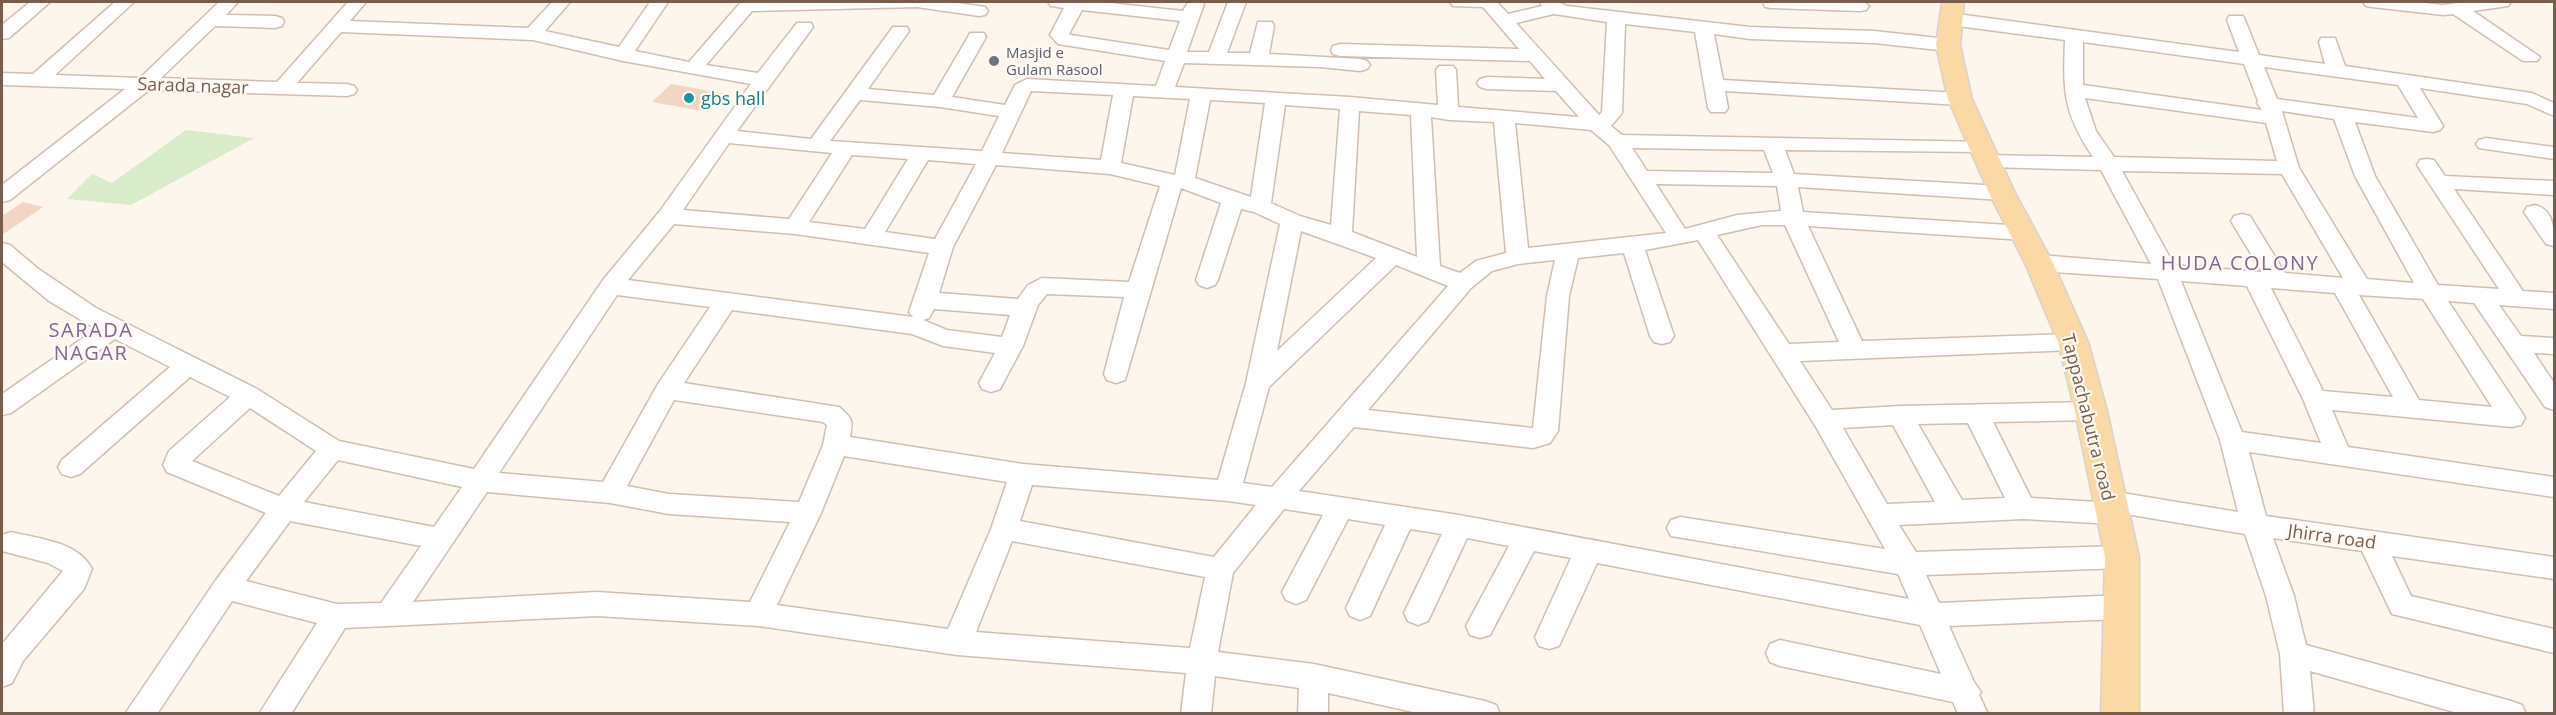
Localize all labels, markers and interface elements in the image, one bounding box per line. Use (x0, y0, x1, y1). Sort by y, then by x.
place label: Masjid e Gulam Rasool (1006, 42, 1103, 79)
marker: Masjid e Gulam Rasool (987, 54, 1001, 68)
street label: Sarada nagar (137, 71, 250, 99)
place label: gbs hall (701, 86, 765, 110)
marker: gbs hall (682, 91, 696, 105)
district label: HUDA COLONY (2161, 249, 2319, 276)
district label: SARADA NAGAR (49, 316, 133, 366)
street label: Tappachabutra road (2057, 331, 2121, 503)
street label: Jhirra road (2284, 518, 2378, 554)

